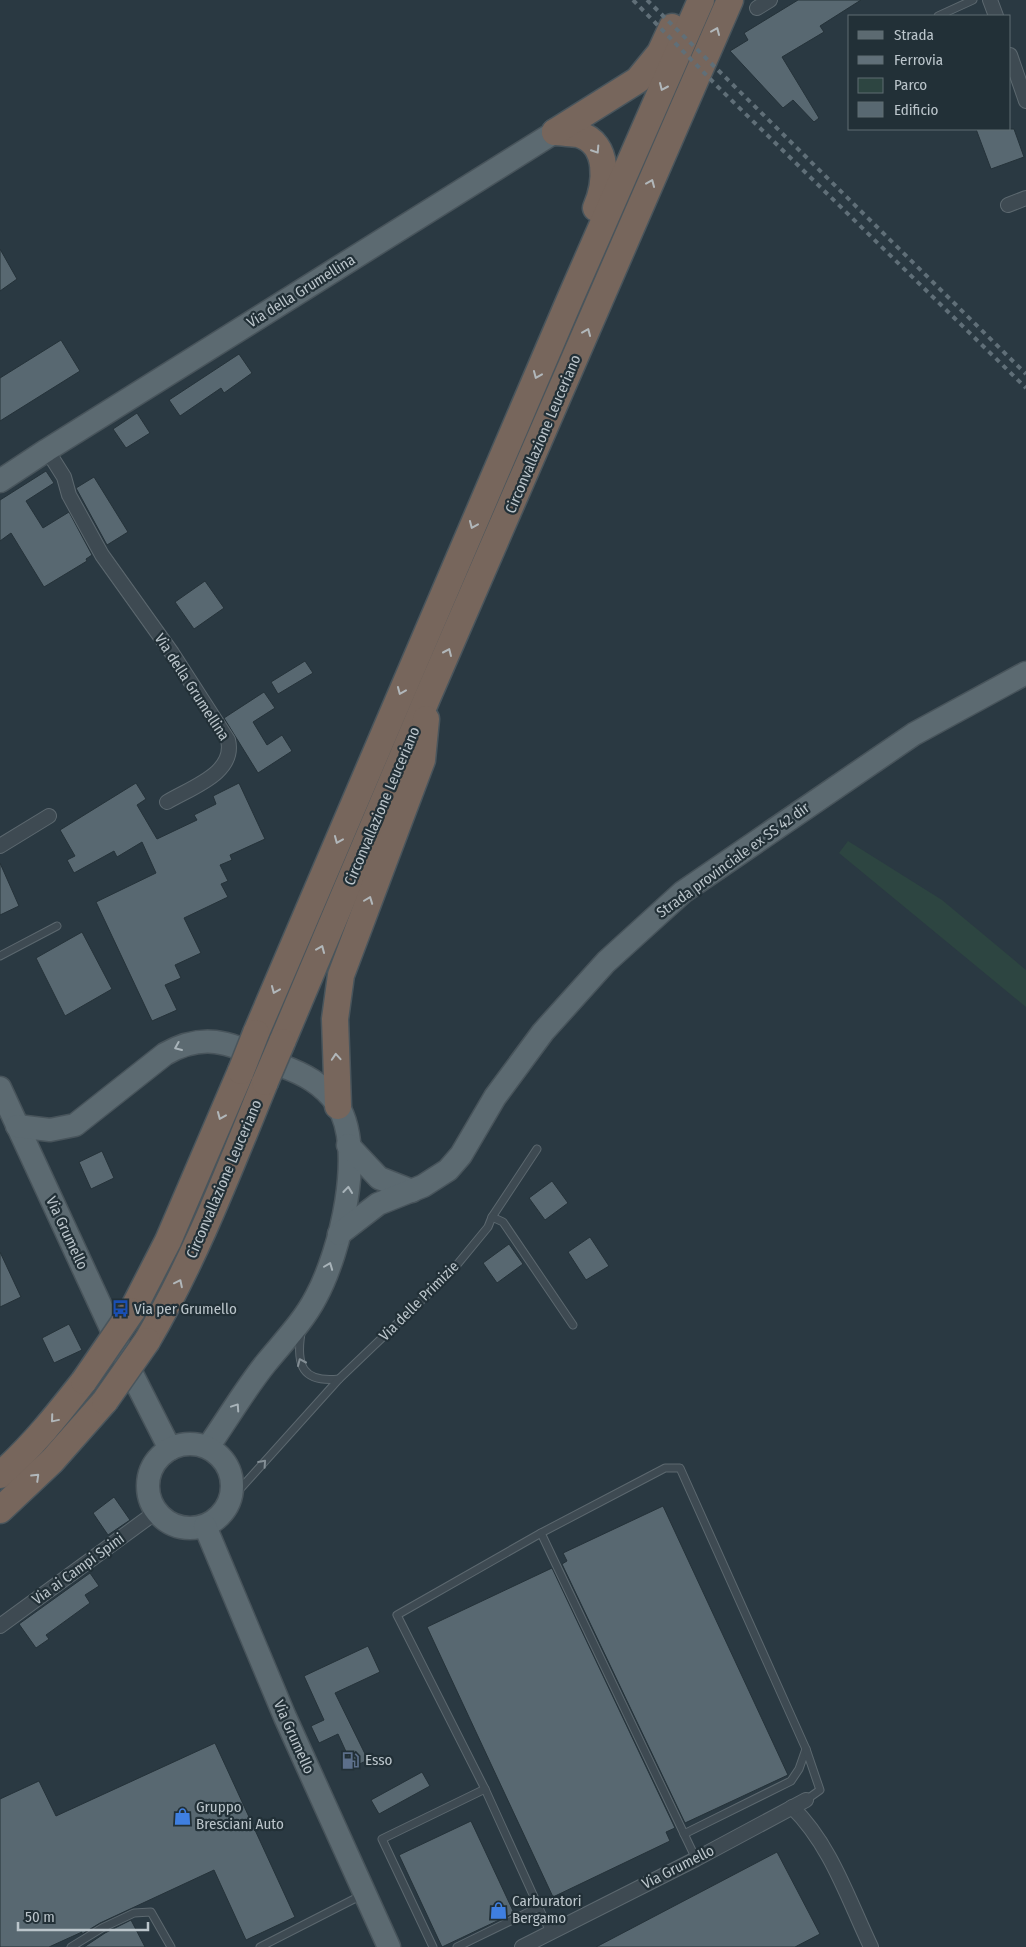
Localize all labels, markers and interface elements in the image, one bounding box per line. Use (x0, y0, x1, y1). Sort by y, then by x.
legend (848, 15, 1011, 130)
text: Strada (894, 26, 934, 44)
one-way arrow (710, 27, 721, 36)
text: Ferrovia (894, 51, 943, 69)
text: Parco (894, 76, 927, 94)
one-way arrow (659, 82, 670, 91)
text: Edificio (894, 101, 939, 119)
one-way arrow (590, 145, 600, 154)
one-way arrow (645, 179, 656, 188)
street label: Via della Grumellina (244, 251, 358, 331)
one-way arrow (581, 328, 591, 337)
street label: Circonvallazione Leuceriano (501, 352, 585, 516)
one-way arrow (532, 370, 543, 379)
one-way arrow (468, 520, 479, 529)
street label: Via della Grumellina (151, 630, 233, 744)
one-way arrow (441, 648, 452, 657)
one-way arrow (397, 686, 408, 695)
street label: Circonvallazione Leuceriano (340, 724, 424, 888)
street label: Strada provinciale ex SS 42 dir (653, 798, 814, 921)
one-way arrow (334, 835, 344, 844)
one-way arrow (363, 896, 373, 905)
one-way arrow (315, 945, 325, 954)
one-way arrow (270, 985, 281, 994)
one-way arrow (174, 1041, 183, 1051)
one-way arrow (330, 1053, 341, 1061)
street label: Circonvallazione Leuceriano (182, 1097, 266, 1261)
one-way arrow (217, 1111, 228, 1120)
one-way arrow (342, 1186, 353, 1194)
street label: Via Grumello (42, 1194, 92, 1273)
street label: Via delle Primizie (375, 1257, 463, 1345)
one-way arrow (323, 1262, 333, 1271)
one-way arrow (173, 1279, 183, 1288)
bus stop icon: Via per Grumello (110, 1299, 130, 1319)
place label: Via per Grumello (134, 1300, 237, 1318)
one-way arrow (297, 1358, 308, 1367)
one-way arrow (229, 1403, 239, 1412)
one-way arrow (50, 1413, 59, 1422)
one-way arrow (257, 1460, 266, 1469)
one-way arrow (30, 1474, 39, 1483)
street label: Via ai Campi Spini (28, 1530, 128, 1608)
street label: Via Grumello (270, 1697, 318, 1777)
fuel station icon: Esso (341, 1750, 361, 1770)
place label: Esso (365, 1751, 393, 1769)
place label: Gruppo Bresciani Auto (196, 1798, 284, 1833)
shop icon: Gruppo Bresciani Auto (172, 1806, 192, 1826)
street label: Via Grumello (639, 1841, 717, 1893)
place label: Carburatori Bergamo (512, 1892, 582, 1927)
scale bar (18, 1900, 148, 1932)
shop icon: Carburatori Bergamo (488, 1900, 508, 1920)
text: 50 m (25, 1908, 55, 1926)

